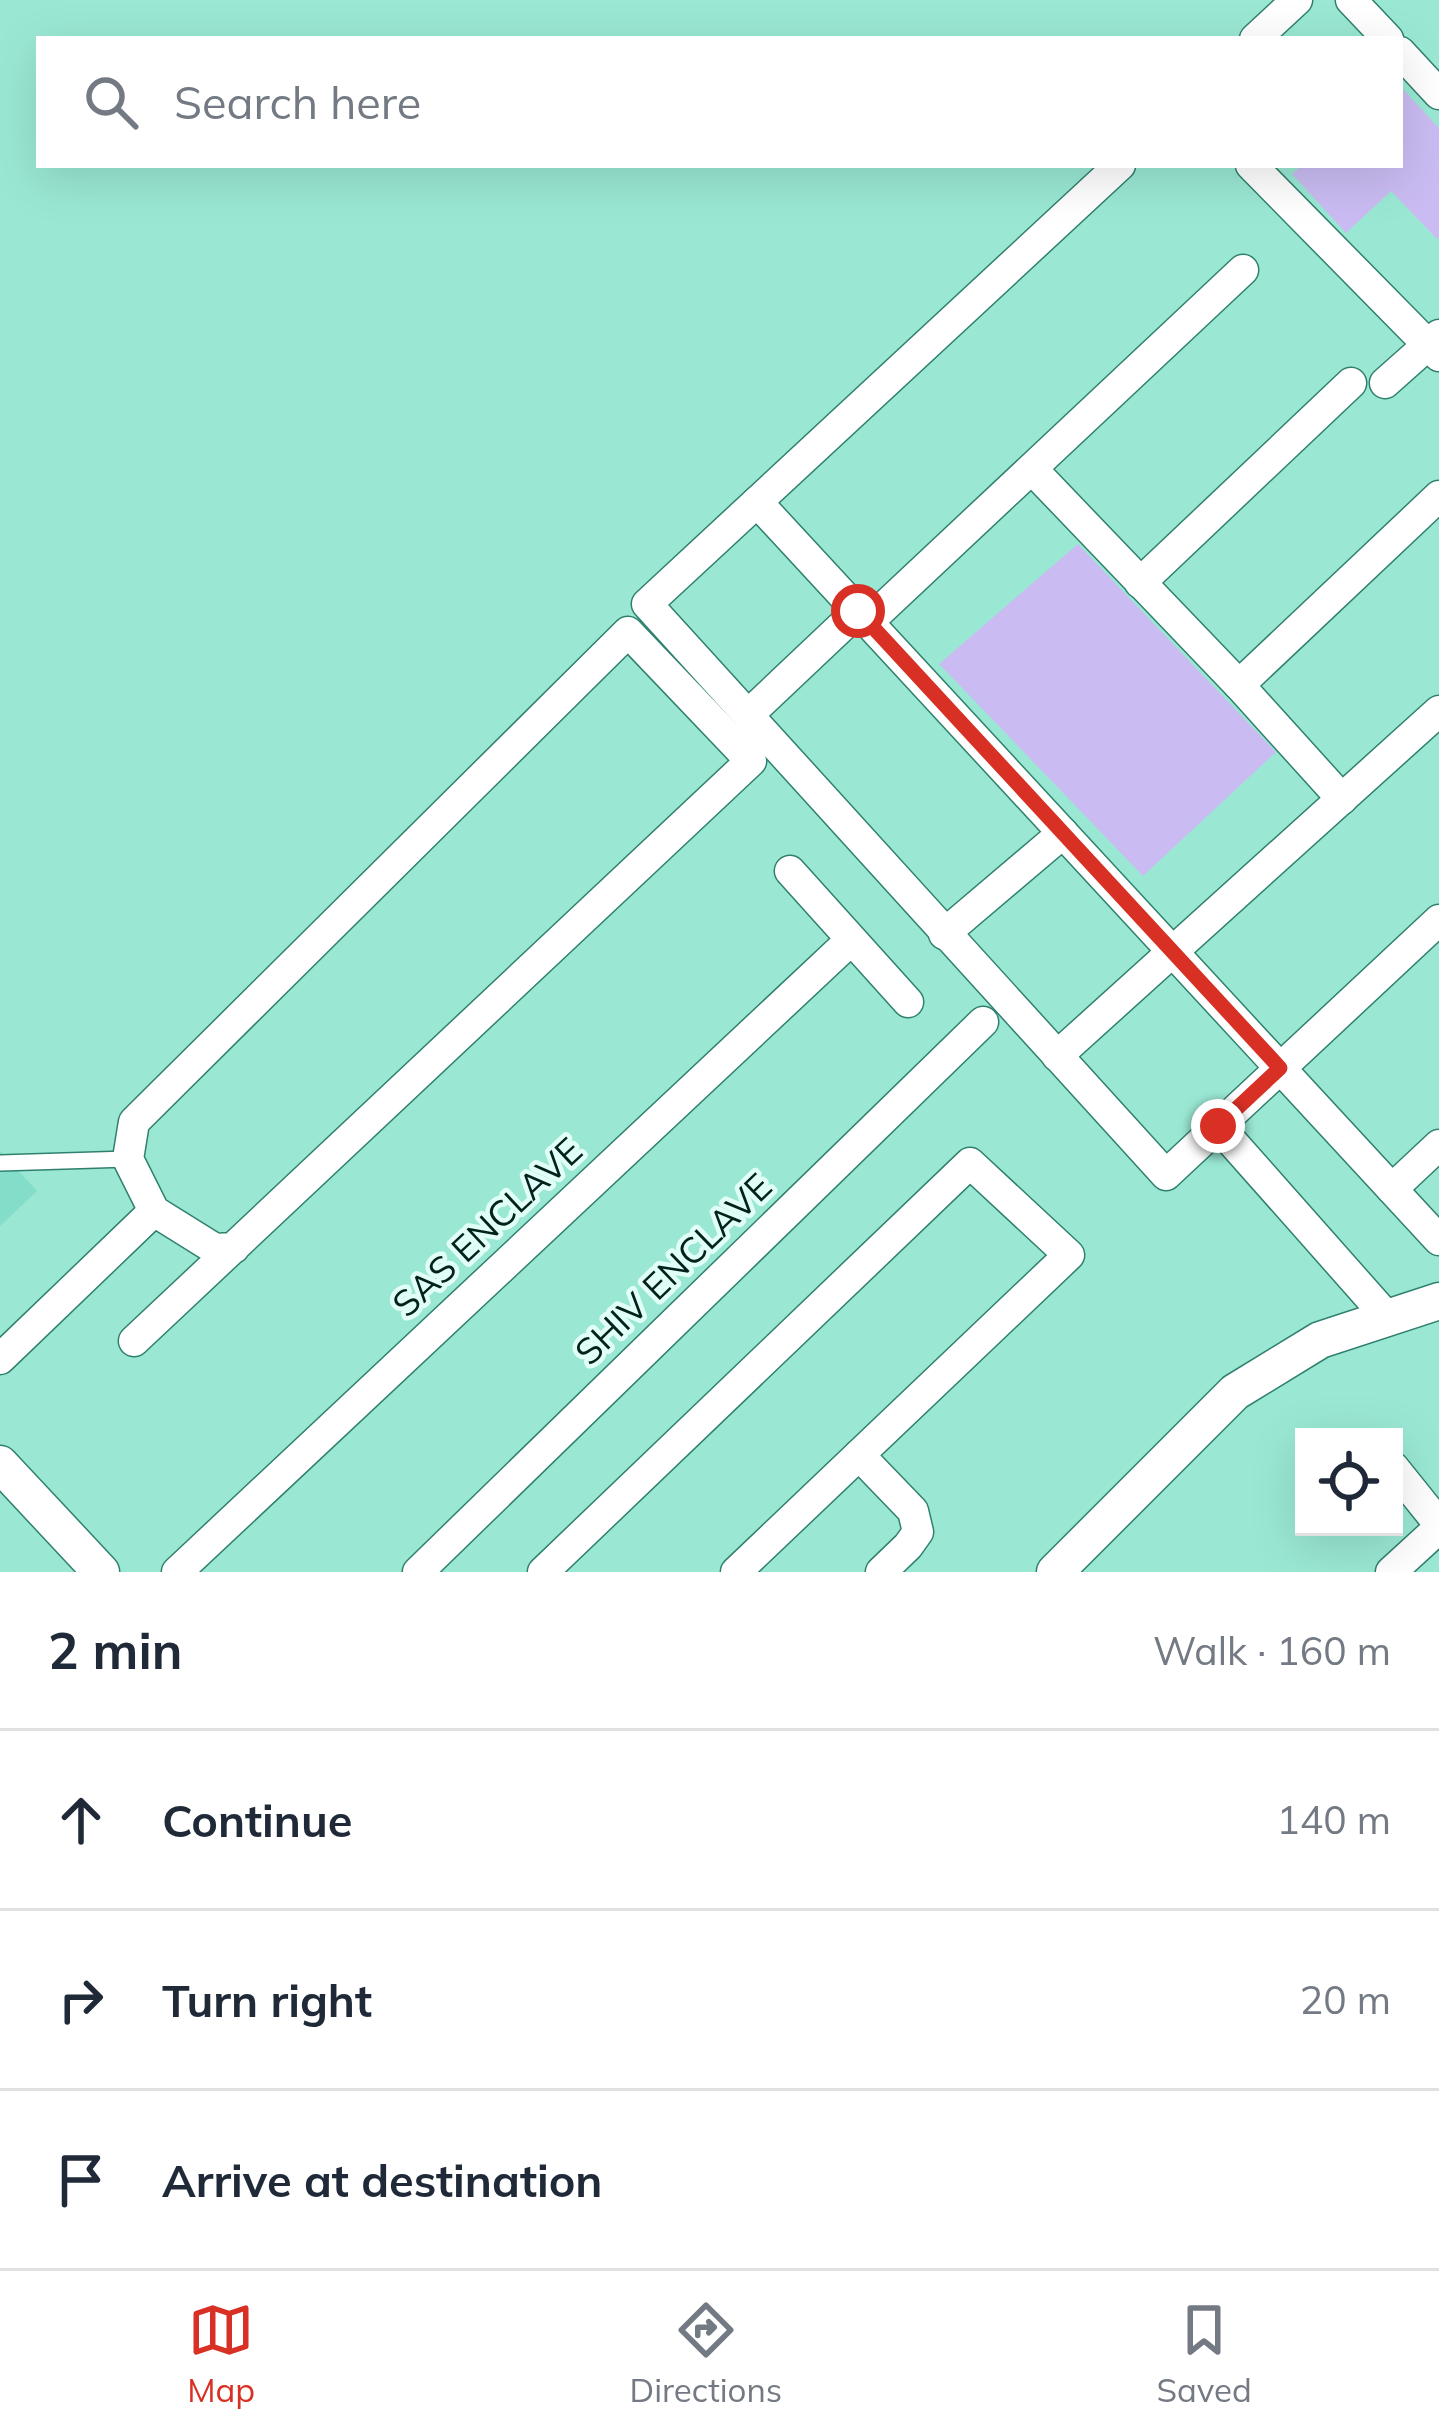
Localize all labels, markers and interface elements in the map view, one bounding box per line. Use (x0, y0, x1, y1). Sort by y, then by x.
search box (36, 36, 1403, 168)
icon: search (78, 69, 144, 135)
text: Search here (174, 74, 421, 130)
route start (831, 584, 885, 638)
route end (1191, 1099, 1245, 1153)
street label: SAS ENCLAVE (383, 1127, 591, 1326)
street label: SHIV ENCLAVE (565, 1163, 780, 1374)
map controls (1295, 1428, 1403, 1536)
button: locate (1295, 1428, 1403, 1536)
text: 2 min (48, 1618, 183, 1682)
text: Walk · 160 m (1153, 1626, 1391, 1675)
icon: ahead (48, 1787, 114, 1853)
text: Continue (162, 1792, 352, 1848)
text: 140 m (1276, 1795, 1391, 1844)
icon: right (48, 1967, 114, 2033)
text: Turn right (162, 1972, 372, 2028)
text: 20 m (1300, 1975, 1391, 2024)
icon: arrive (48, 2147, 114, 2213)
text: Arrive at destination (162, 2152, 602, 2208)
tab: Map (187, 2297, 255, 2410)
tab: Directions (630, 2297, 782, 2410)
tab: Saved (1157, 2297, 1252, 2410)

